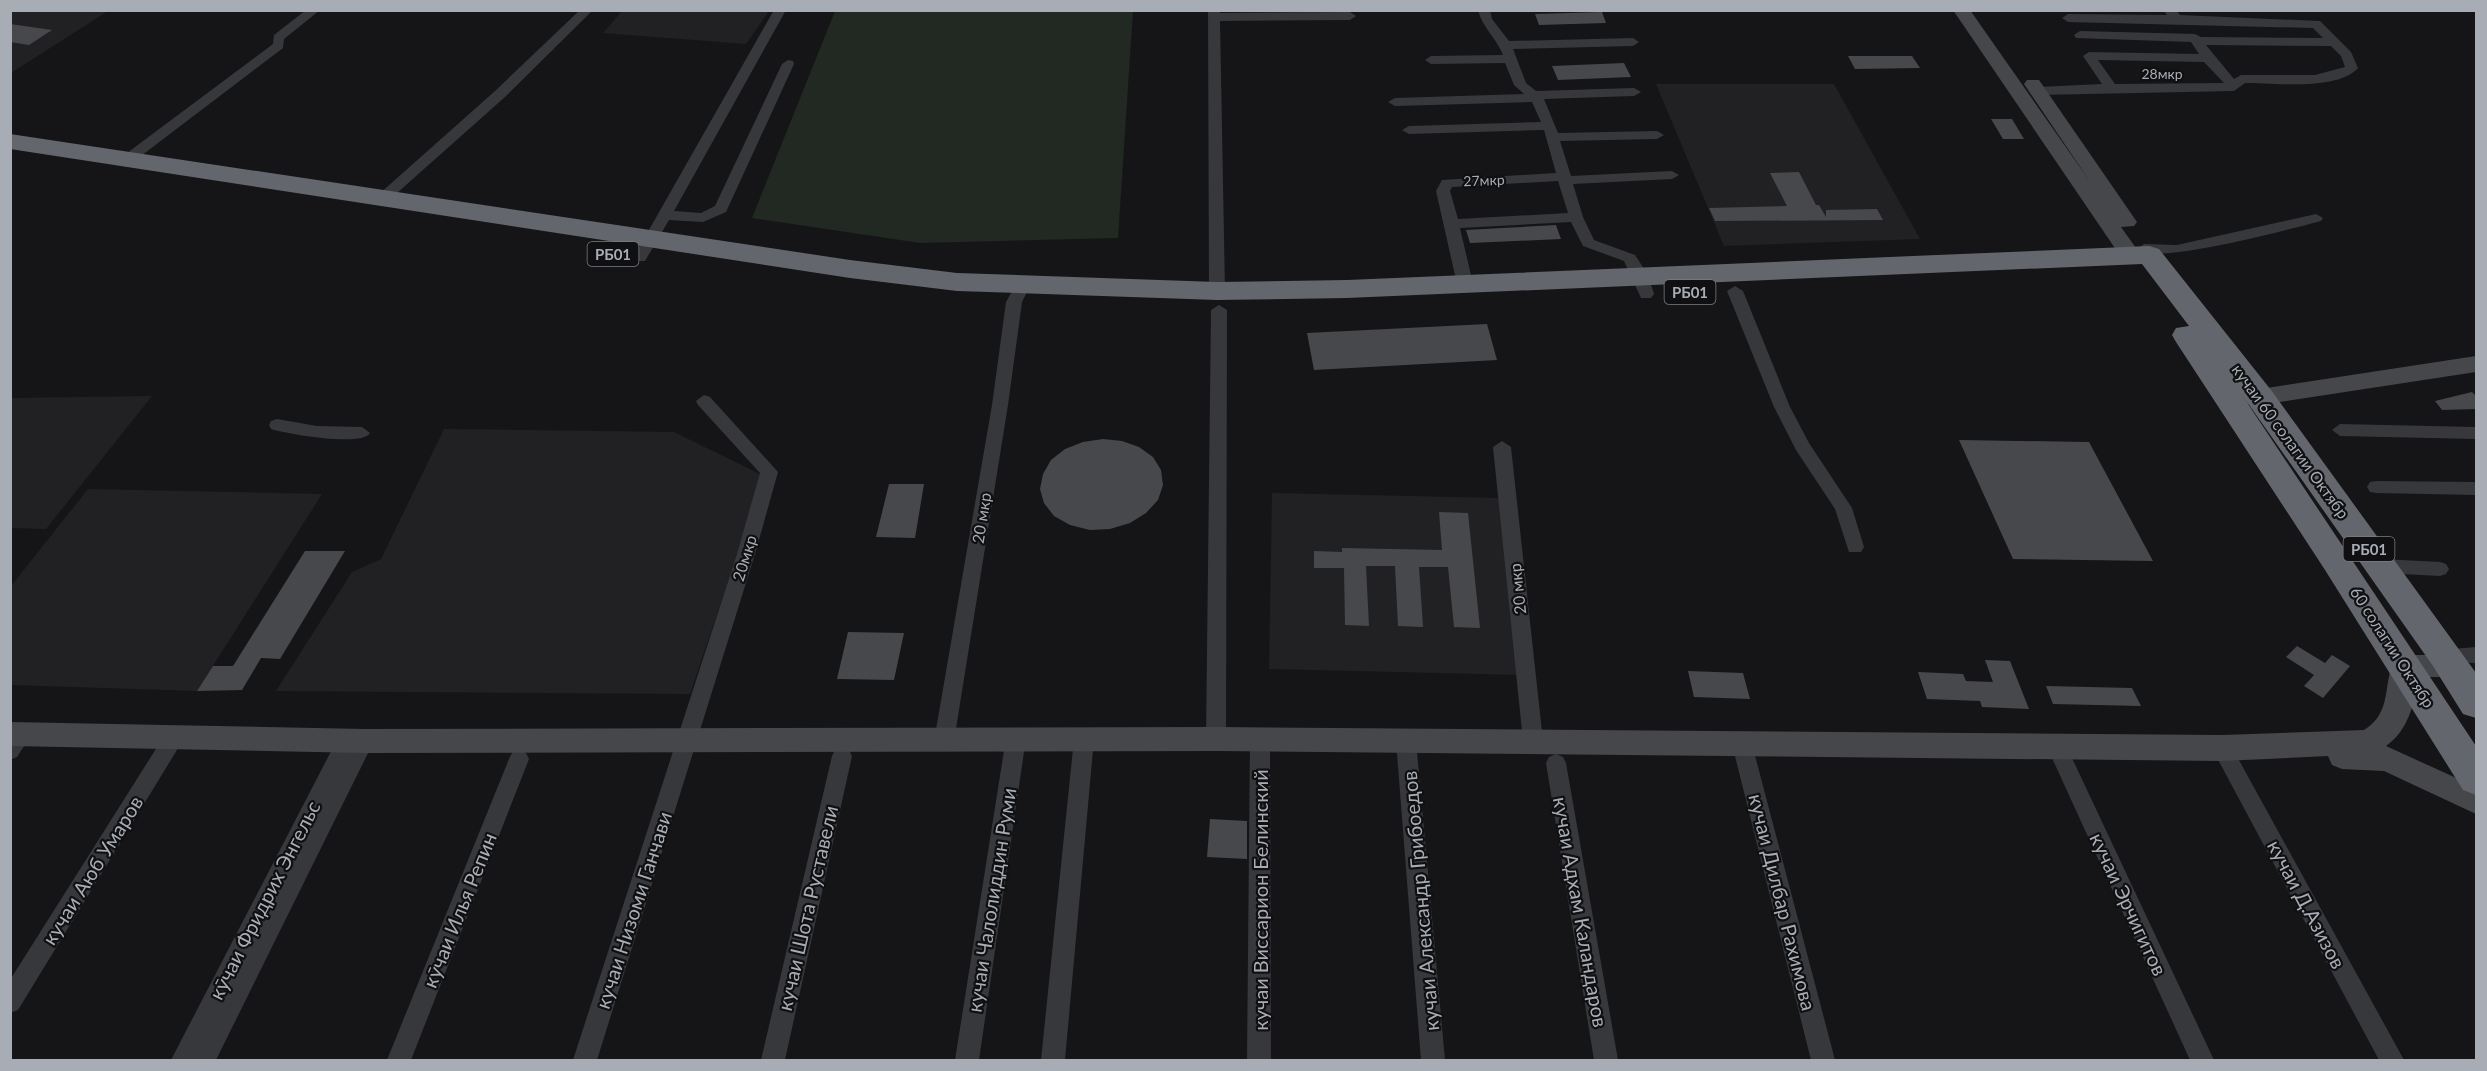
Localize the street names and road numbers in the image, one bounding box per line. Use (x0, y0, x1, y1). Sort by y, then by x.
street label: 28мкр (2141, 65, 2183, 82)
street label: 27мкр (1463, 171, 1505, 189)
road number: РБ01 (588, 242, 638, 266)
road number: РБ01 (1664, 280, 1716, 304)
street label: кучаи 60 солагии Октябр (2229, 360, 2353, 522)
street label: 20 мкр (968, 491, 994, 545)
street label: 20мкр (728, 533, 760, 583)
road number: РБ01 (2344, 537, 2394, 561)
street label: 20 мкр (1505, 563, 1529, 615)
street label: 60 солагии Октябр (2347, 583, 2439, 711)
street label: кучаи Виссарион Белинский (1248, 769, 1272, 1031)
street label: кучаи Александр Грибоедов (1397, 770, 1443, 1032)
street label: кучаи Чалолиддин Руми (961, 786, 1021, 1014)
street label: кучаи Аюб Умаров (36, 791, 148, 949)
street label: кучаи Дилбар Рахимова (1744, 791, 1822, 1013)
street label: кучаи Адхам Каландаров (1549, 795, 1613, 1029)
street label: кӯчаи Фридрих Энгельс (203, 796, 325, 1003)
street label: кучаи Шота Руставели (772, 803, 842, 1013)
street label: кучаи Низоми Ганчави (590, 808, 676, 1012)
street label: кӯчаи Илья Репин (417, 829, 501, 991)
street label: кучаи Эрчигитов (2085, 829, 2173, 979)
street label: кучаи Д.Азизов (2263, 836, 2351, 972)

